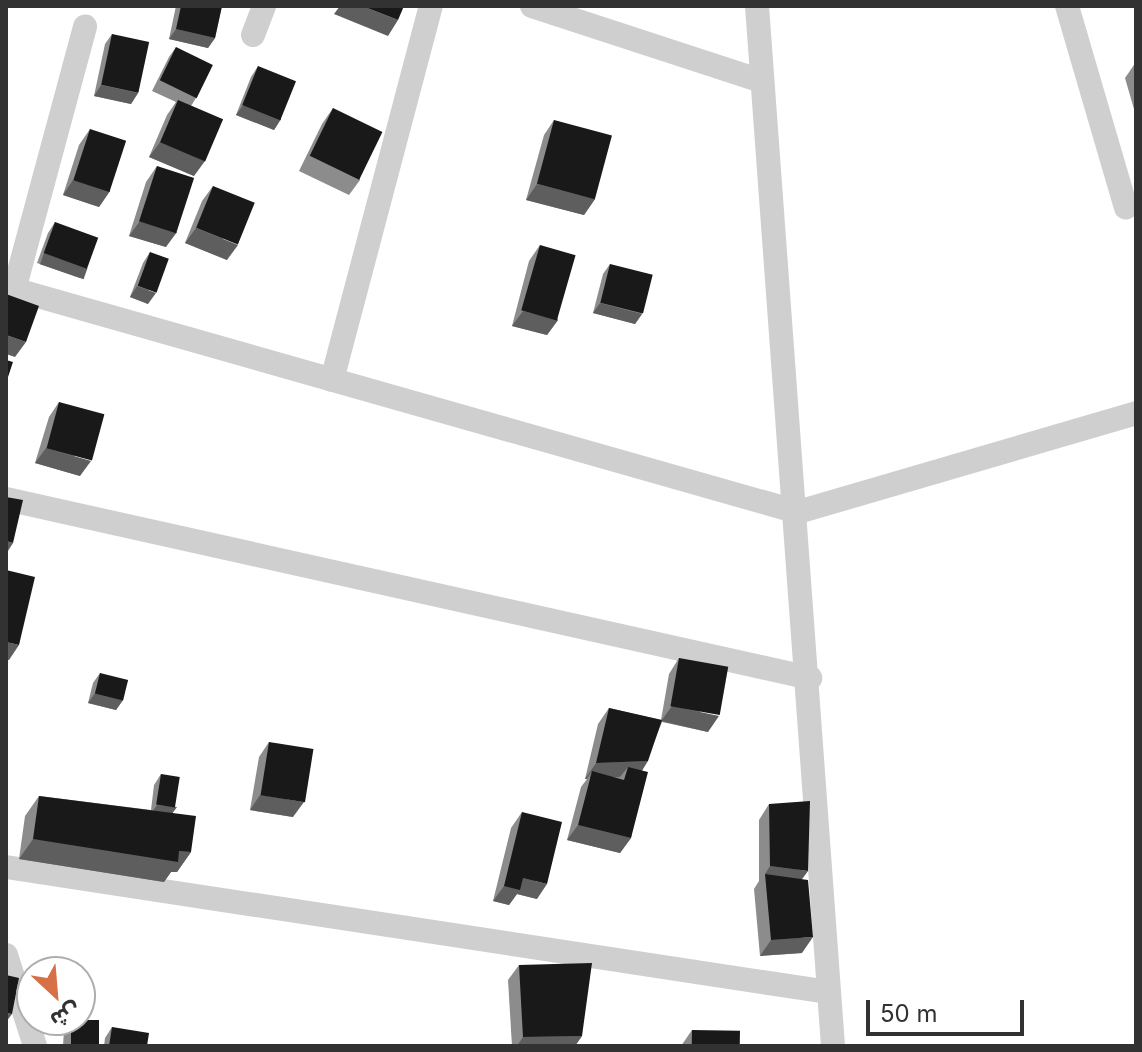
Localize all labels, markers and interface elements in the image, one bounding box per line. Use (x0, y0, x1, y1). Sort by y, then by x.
north arrow (16, 956, 96, 1036)
scale bar (870, 984, 1028, 1034)
text: ش (46, 997, 85, 1034)
text: 50 m (880, 999, 938, 1028)

